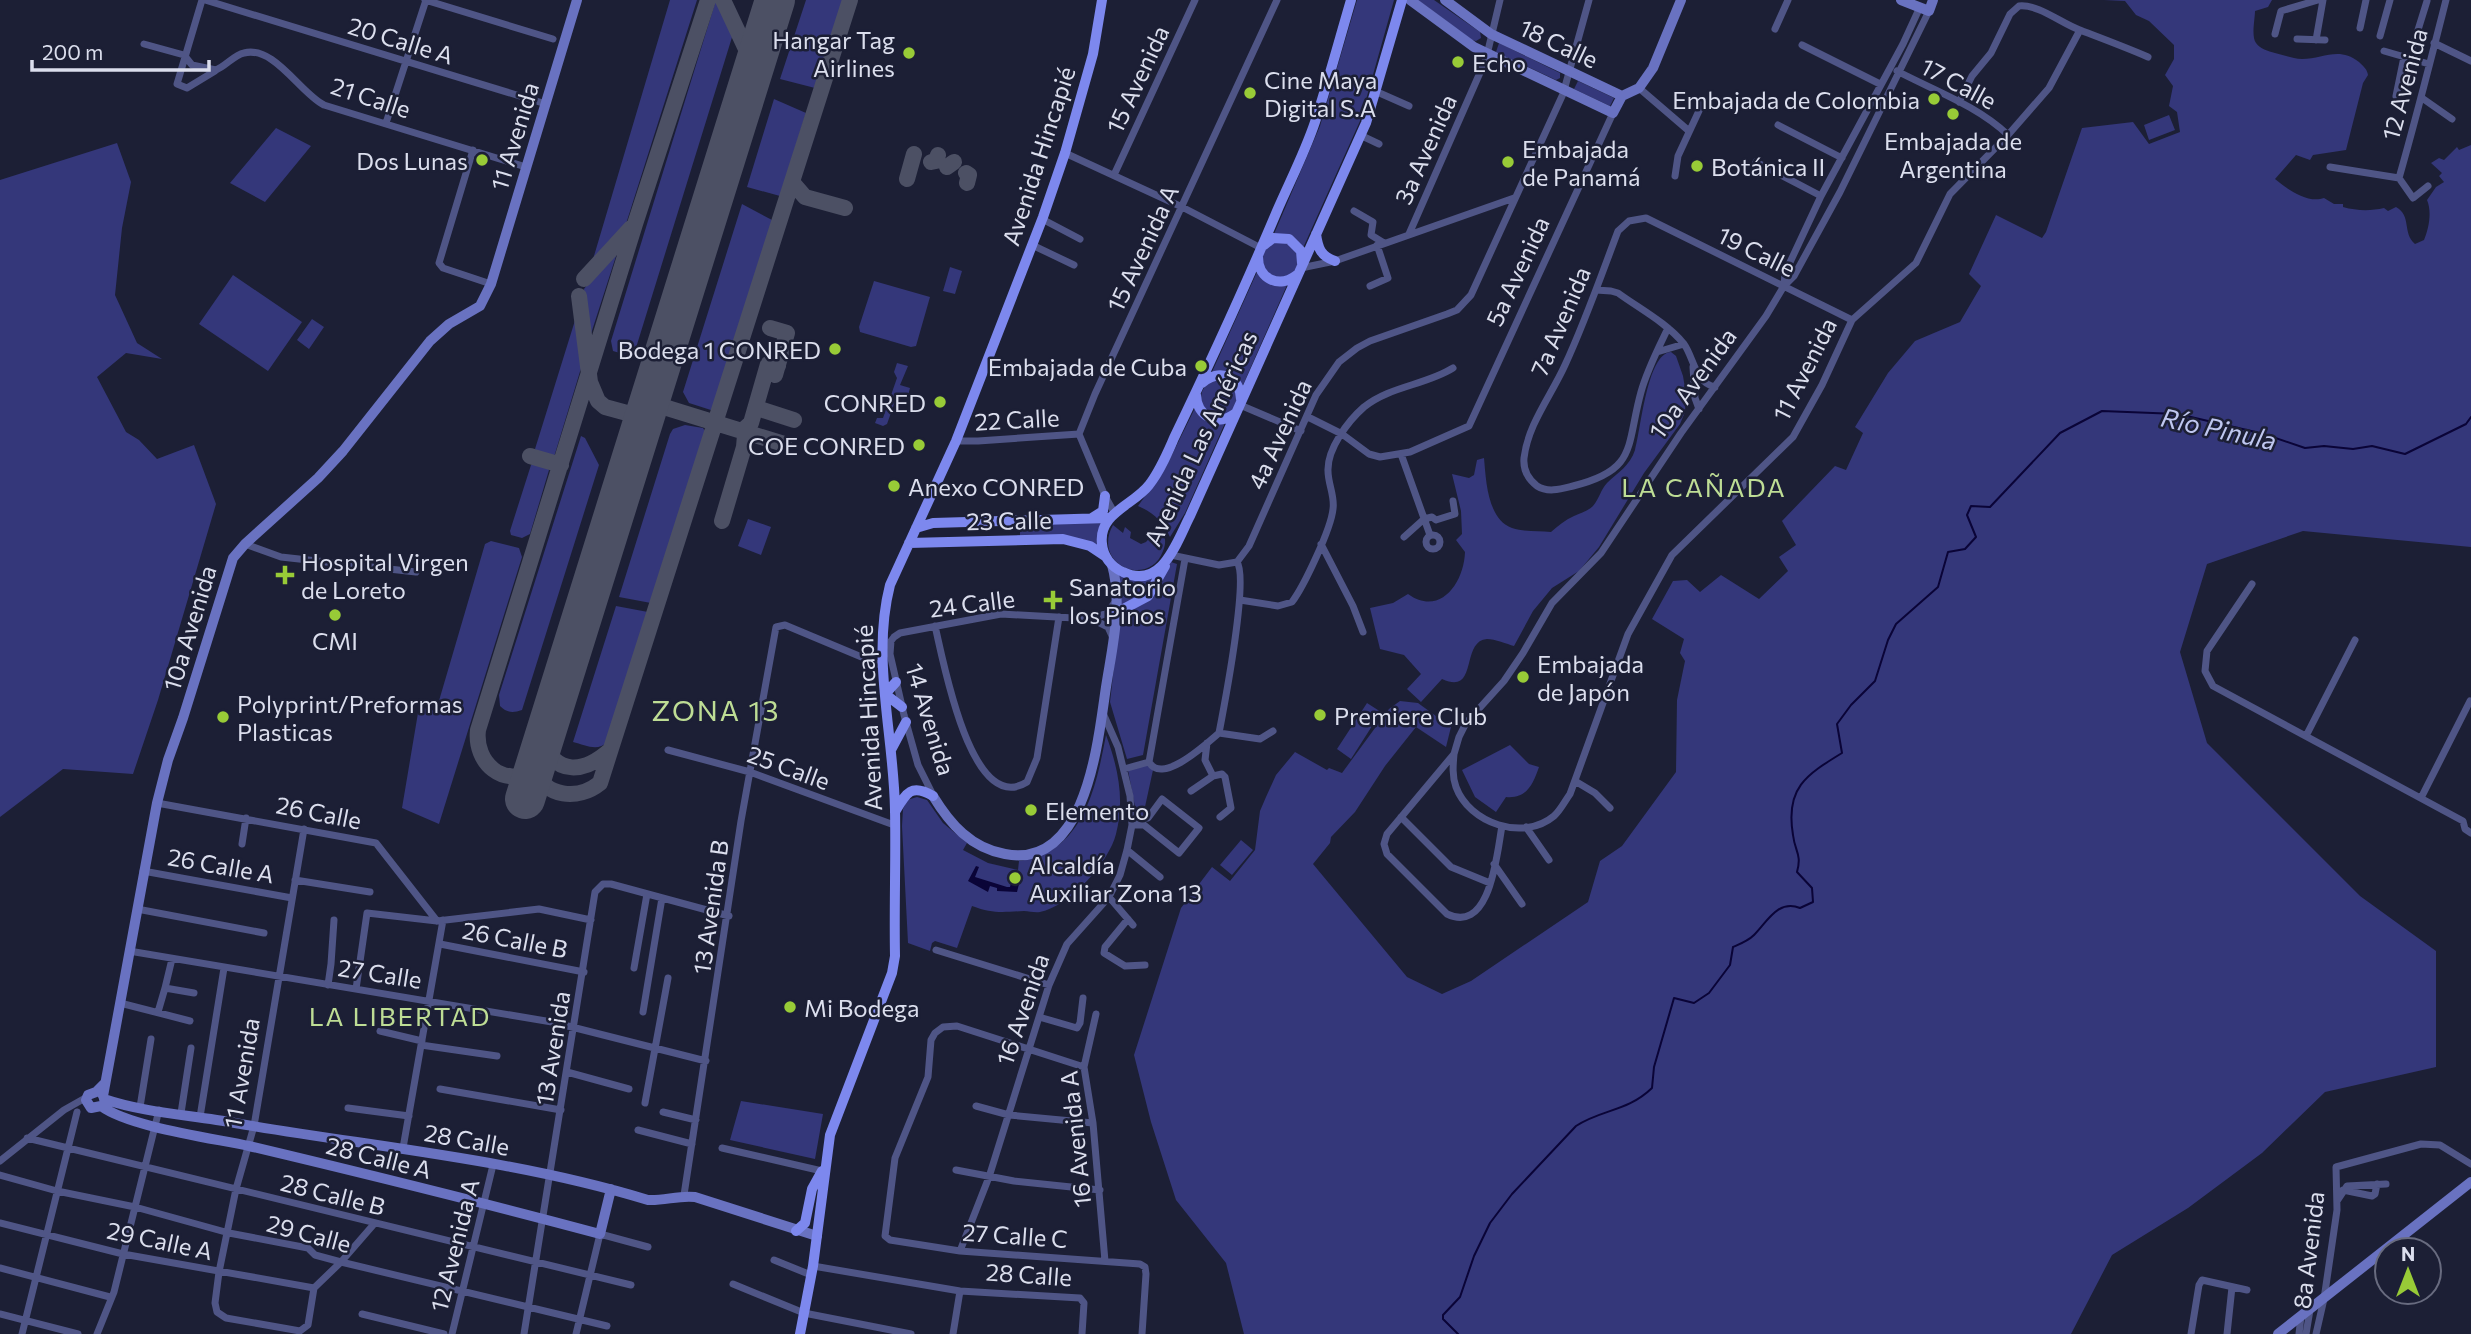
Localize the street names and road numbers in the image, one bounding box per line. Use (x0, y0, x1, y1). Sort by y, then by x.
street label: 20 Calle A (345, 10, 457, 70)
street label: 18 Calle (1515, 12, 1603, 74)
street label: 15 Avenida (1100, 21, 1174, 137)
street label: 12 Avenida (2375, 25, 2433, 143)
street label: 17 Calle (1916, 51, 2002, 115)
street label: Avenida Hincapié (995, 63, 1081, 249)
street label: 21 Calle (328, 71, 414, 123)
street label: 11 Avenida (484, 78, 544, 194)
street label: 3a Avenida (1388, 89, 1462, 209)
street label: 15 Avenida A (1100, 180, 1184, 316)
street label: 5a Avenida (1479, 212, 1555, 330)
street label: 19 Calle (1713, 220, 1801, 282)
street label: 7a Avenida (1524, 262, 1596, 380)
street label: 11 Avenida (1766, 313, 1842, 425)
street label: 10a Avenida (1642, 322, 1742, 444)
street label: Avenida Las Américas (1137, 326, 1263, 550)
street label: 4a Avenida (1241, 374, 1317, 494)
street label: 22 Calle (974, 402, 1060, 436)
street label: 23 Calle (966, 505, 1052, 535)
street label: 10a Avenida (156, 562, 222, 694)
street label: 24 Calle (928, 583, 1016, 623)
street label: Avenida Hincapié (849, 624, 887, 812)
street label: 14 Avenida (900, 659, 962, 779)
street label: 25 Calle (744, 739, 834, 795)
street label: 26 Calle (274, 790, 364, 834)
street label: 13 Avenida B (686, 838, 734, 976)
street label: 26 Calle A (166, 841, 276, 889)
street label: 26 Calle B (460, 915, 570, 963)
street label: 16 Avenida (989, 949, 1055, 1069)
street label: 27 Calle (336, 952, 424, 994)
street label: 13 Avenida (529, 989, 575, 1107)
street label: 11 Avenida (217, 1016, 265, 1130)
street label: 16 Avenida A (1053, 1069, 1097, 1209)
street label: 28 Calle (422, 1117, 512, 1161)
street label: 28 Calle A (323, 1130, 435, 1184)
street label: 28 Calle B (278, 1167, 388, 1221)
street label: 12 Avenida A (423, 1176, 485, 1314)
street label: 8a Avenida (2286, 1190, 2330, 1310)
street label: 29 Calle (264, 1208, 354, 1258)
street label: 29 Calle A (104, 1215, 216, 1265)
street label: 27 Calle C (961, 1217, 1069, 1253)
street label: 28 Calle (985, 1257, 1073, 1291)

